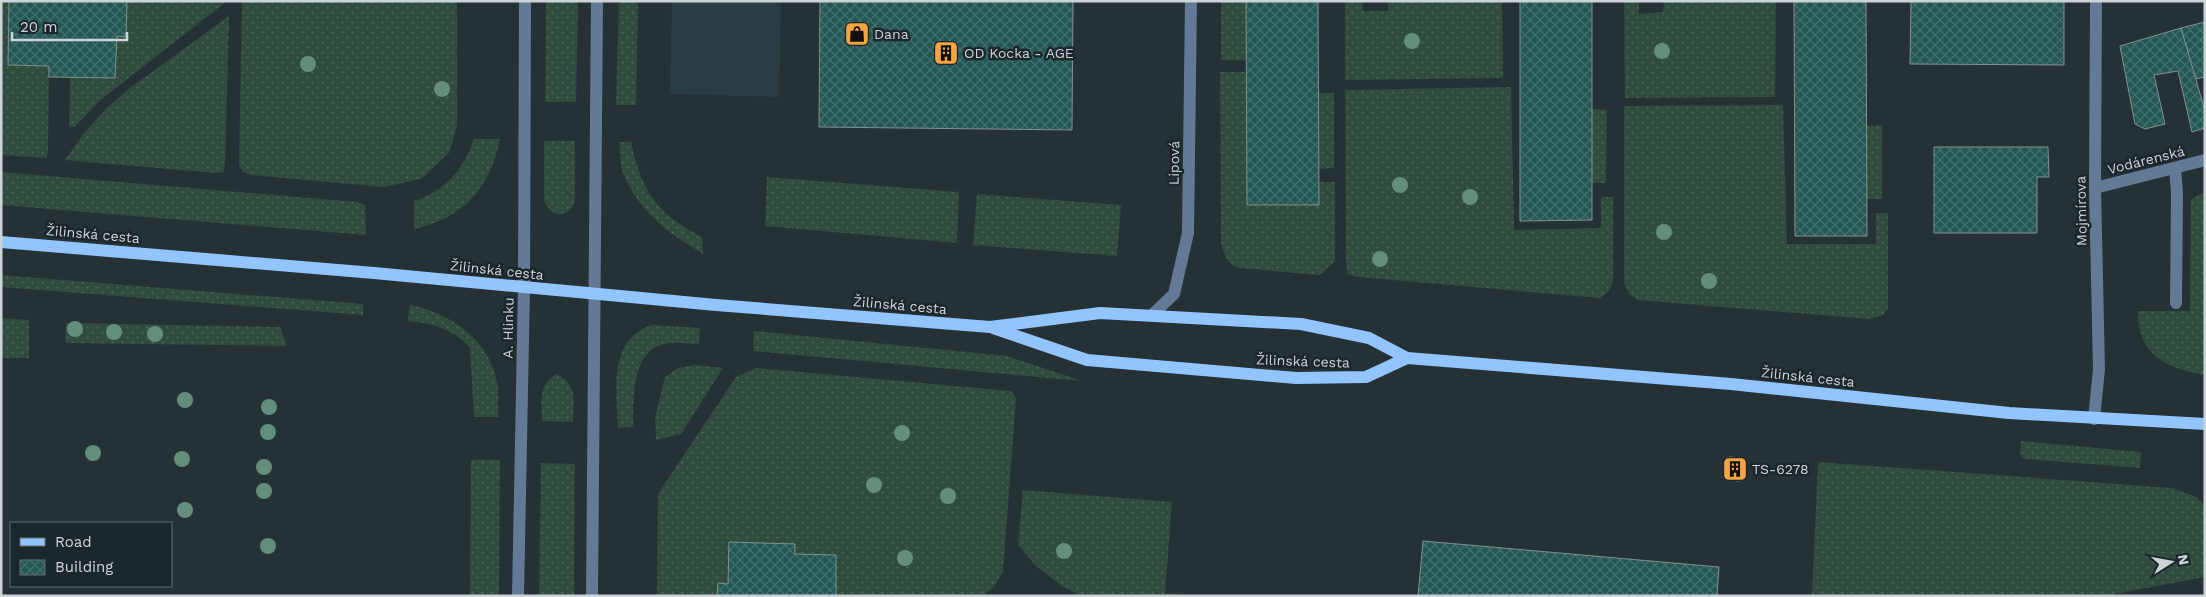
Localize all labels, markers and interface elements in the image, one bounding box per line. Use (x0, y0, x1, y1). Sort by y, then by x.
scale bar (12, 10, 128, 42)
text: 20 m (20, 18, 58, 36)
shop icon: Dana (844, 21, 870, 47)
place label: Dana (874, 26, 909, 42)
building icon: OD Kocka - AGE (933, 40, 959, 66)
place label: OD Kocka - AGE (964, 45, 1074, 61)
street label: Lipová (1166, 141, 1182, 185)
street label: Vodárenská (2106, 143, 2186, 177)
street label: Mojmírova (2072, 176, 2090, 246)
street label: Žilinská cesta (46, 222, 141, 246)
street label: Žilinská cesta (449, 257, 545, 283)
street label: Žilinská cesta (853, 293, 948, 317)
street label: A. Hlinku (499, 297, 517, 359)
street label: Žilinská cesta (1256, 351, 1350, 371)
street label: Žilinská cesta (1760, 364, 1856, 390)
building icon: TS-6278 (1722, 456, 1748, 482)
place label: TS-6278 (1752, 461, 1809, 477)
legend (10, 522, 172, 587)
text: Road (55, 533, 92, 551)
north arrow (2146, 537, 2196, 587)
text: N (2175, 553, 2193, 566)
text: Building (55, 558, 113, 576)

